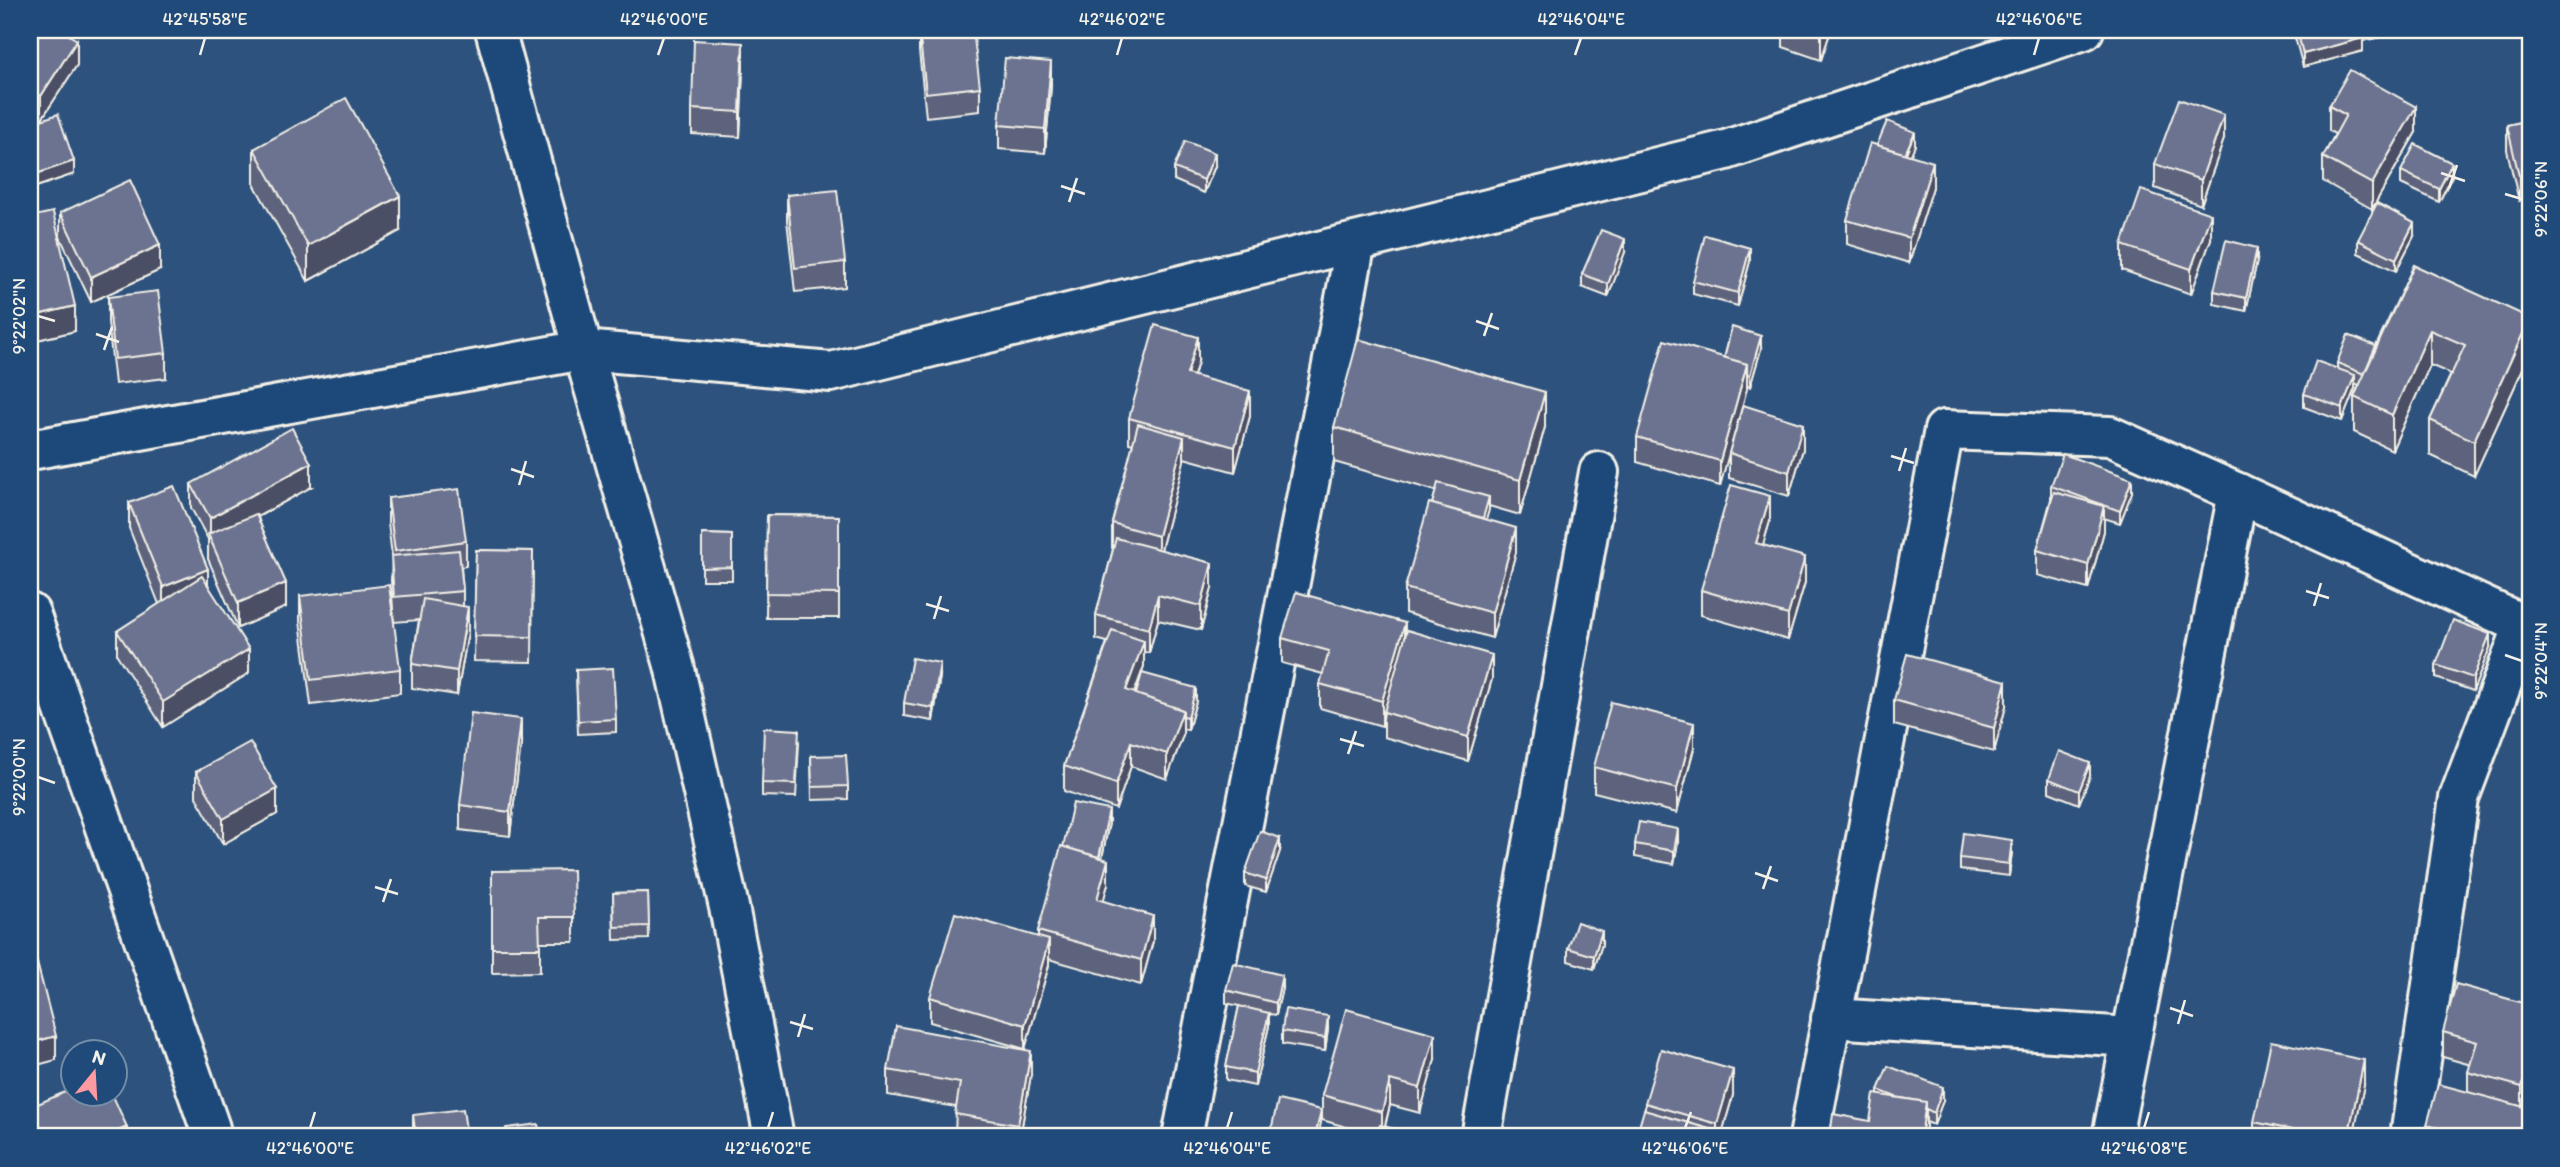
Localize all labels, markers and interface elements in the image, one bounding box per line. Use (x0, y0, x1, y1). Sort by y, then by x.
text: 42°45'58"E (162, 8, 248, 30)
text: 42°46'00"E (620, 8, 708, 30)
text: 42°46'02"E (1079, 8, 1165, 30)
text: 42°46'04"E (1537, 8, 1625, 30)
text: 42°46'06"E (1996, 8, 2082, 30)
text: 9°22'06"N (2530, 161, 2552, 237)
text: 9°22'02"N (8, 278, 30, 354)
text: 9°22'04"N (2530, 622, 2552, 700)
text: 9°22'00"N (8, 738, 30, 816)
north arrow (60, 1038, 130, 1108)
text: N (89, 1044, 109, 1070)
text: 42°46'00"E (266, 1137, 354, 1159)
text: 42°46'02"E (725, 1137, 811, 1159)
text: 42°46'04"E (1183, 1137, 1271, 1159)
text: 42°46'06"E (1642, 1137, 1728, 1159)
text: 42°46'08"E (2101, 1137, 2187, 1159)

